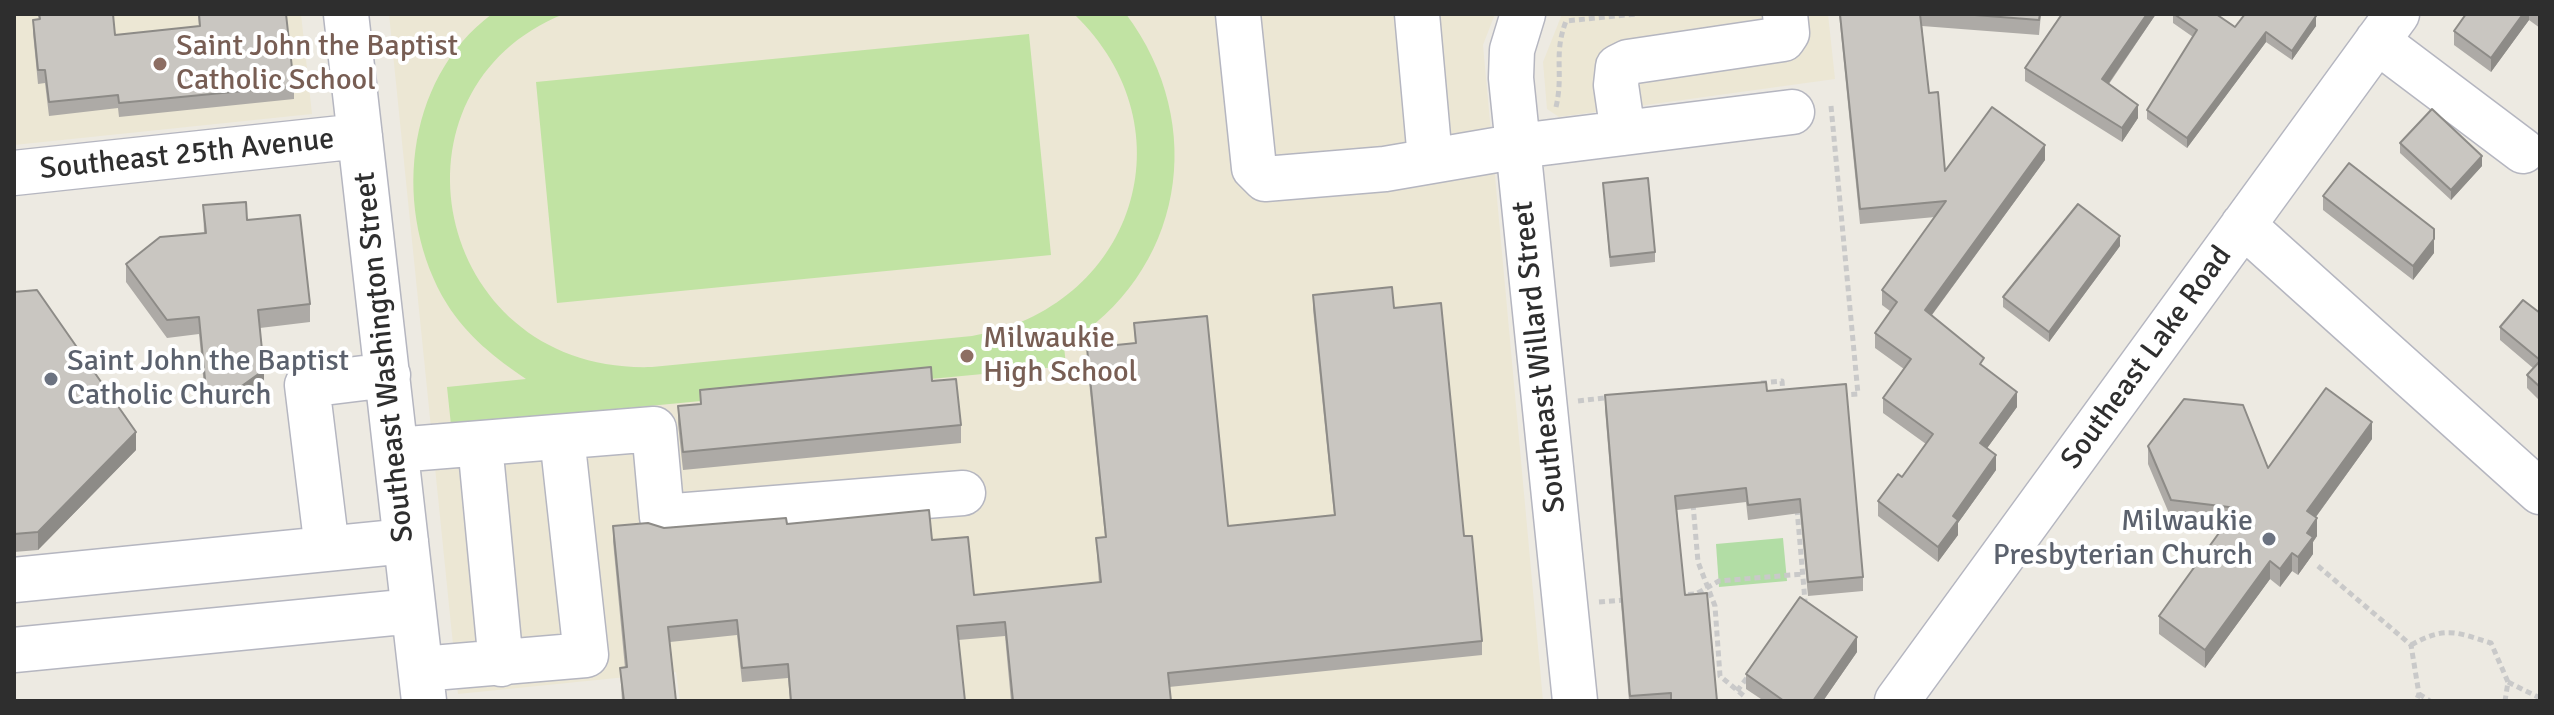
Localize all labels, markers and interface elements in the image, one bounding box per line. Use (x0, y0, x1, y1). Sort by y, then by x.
place label: Saint John the Baptist Catholic School (176, 29, 458, 100)
marker: Saint John the Baptist Catholic School (151, 55, 169, 73)
street label: Southeast 25th Avenue (38, 122, 336, 188)
street label: Southeast Washington Street (348, 170, 422, 544)
street label: Southeast Willard Street (1506, 199, 1574, 515)
street label: Southeast Lake Road (2054, 239, 2240, 477)
place label: Milwaukie High School (983, 321, 1137, 392)
place label: Saint John the Baptist Catholic Church (67, 344, 349, 414)
marker: Milwaukie High School (958, 347, 976, 365)
marker: Saint John the Baptist Catholic Church (42, 370, 60, 388)
place label: Milwaukie Presbyterian Church (1993, 504, 2253, 574)
marker: Milwaukie Presbyterian Church (2260, 530, 2278, 548)

